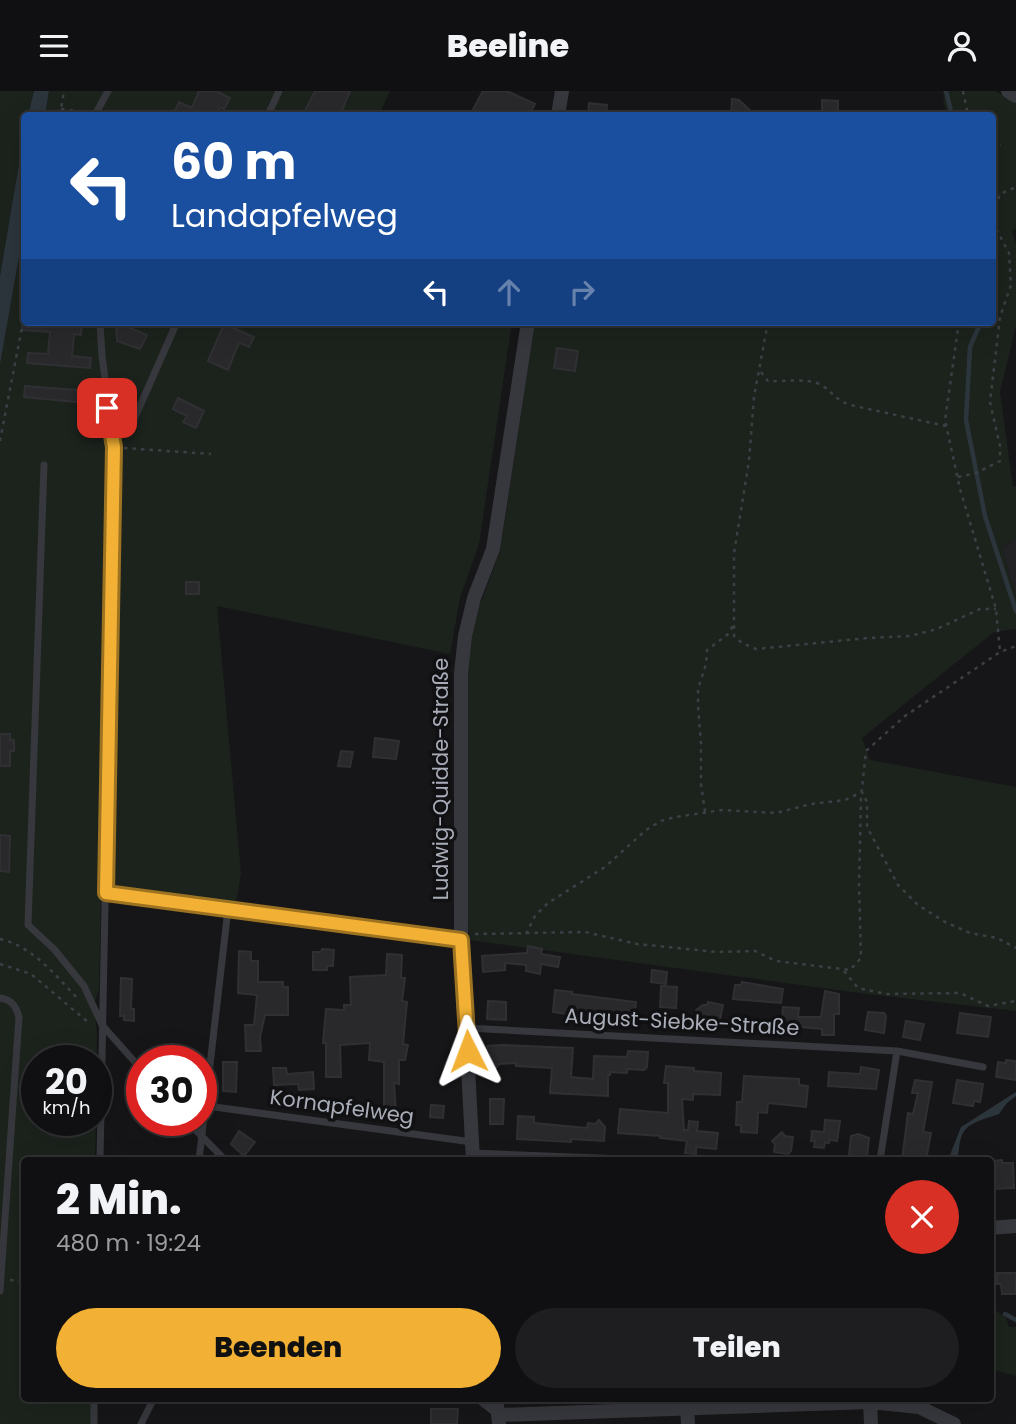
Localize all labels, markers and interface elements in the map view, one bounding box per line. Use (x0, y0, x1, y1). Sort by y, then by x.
text: Beeline (447, 23, 569, 68)
icon: menu (35, 27, 73, 65)
icon: person (943, 27, 981, 65)
text: 60 m (171, 128, 296, 196)
icon: left (56, 140, 147, 231)
text: Landapfelweg (171, 193, 398, 238)
icon: left (417, 273, 455, 311)
icon: ahead (490, 273, 528, 311)
icon: right (563, 273, 601, 311)
pin (77, 378, 137, 438)
icon: arrive (88, 389, 126, 427)
street label: Ludwig-Quidde-Straße (426, 658, 455, 900)
street label: August-Siebke-Straße (564, 1001, 800, 1042)
position arrow (431, 1014, 505, 1088)
speed limit sign: 30 (126, 1045, 217, 1136)
text: 20 (45, 1057, 88, 1106)
street label: Kornapfelweg (268, 1082, 416, 1131)
text: km/h (43, 1095, 90, 1120)
text: 2 Min. (56, 1170, 182, 1229)
button: close (885, 1180, 959, 1254)
text: 480 m · 19:24 (56, 1227, 201, 1259)
button: Beenden (56, 1308, 501, 1388)
button: Teilen (515, 1308, 959, 1388)

